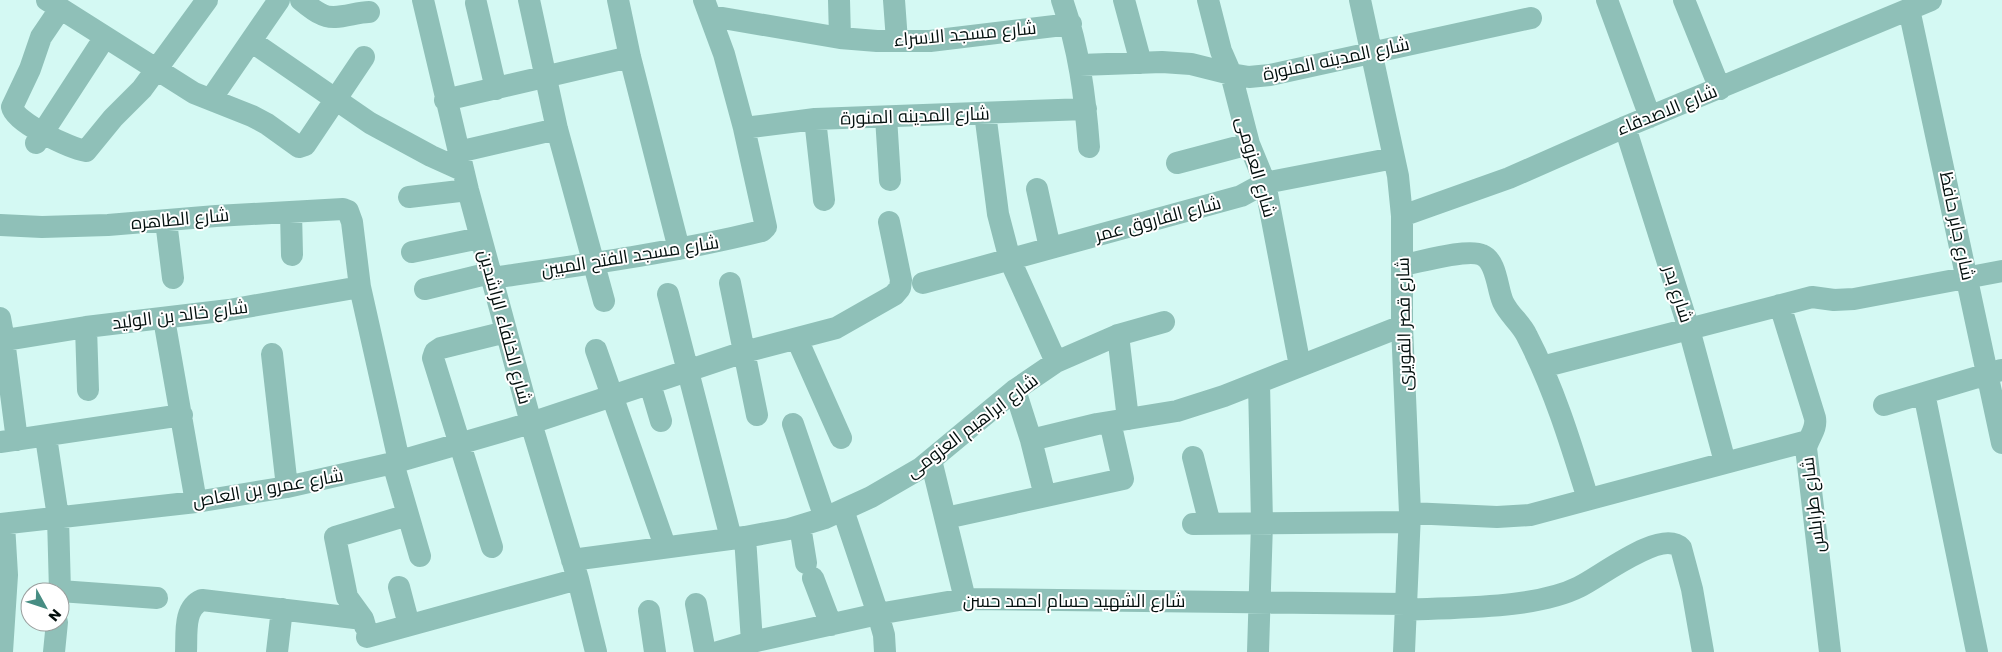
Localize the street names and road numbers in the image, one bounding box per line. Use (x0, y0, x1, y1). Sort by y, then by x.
street label: شارع مسجد الاسراء (893, 15, 1037, 52)
street label: شارع المدينه المنورة (1260, 31, 1412, 86)
street label: شارع الاصدقاء (1613, 78, 1721, 141)
street label: شارع المدينه المنورة (840, 100, 990, 131)
street label: شارع العزومى (1230, 114, 1283, 220)
street label: شارع جابر حافظ (1934, 169, 1981, 283)
street label: شارع الفاروق عمر (1091, 190, 1224, 248)
street label: شارع الطاهره (130, 202, 230, 235)
street label: شارع مسجد الفتح المبين (539, 229, 721, 282)
street label: شارع الخلفاء الراشدين (473, 247, 538, 407)
street label: شارع قصر القويرى (1390, 257, 1417, 391)
street label: شارع بدر (1657, 261, 1699, 326)
street label: شارع خالد بن الوليد (111, 294, 249, 335)
street label: شارع ابراهيم العزومى (900, 368, 1043, 484)
street label: شارع طرابلس (1794, 456, 1831, 554)
street label: شارع عمرو بن العاص (191, 462, 345, 513)
street label: شارع الشهيد حسام احمد حسن (963, 588, 1185, 613)

